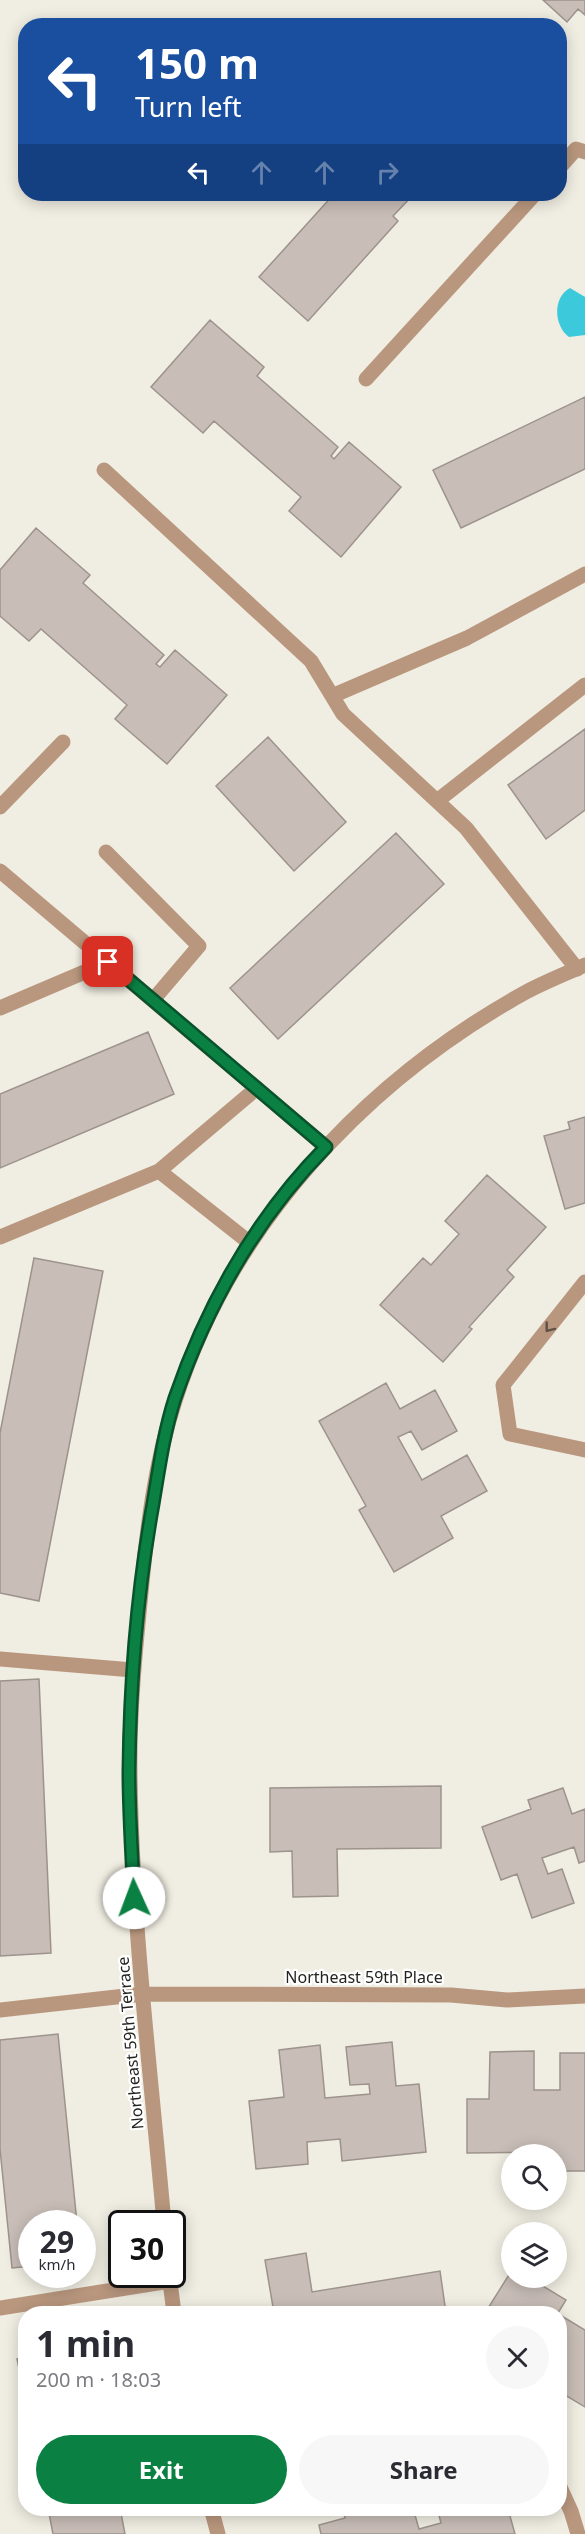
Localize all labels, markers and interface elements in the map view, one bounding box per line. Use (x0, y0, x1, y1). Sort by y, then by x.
text: 150 m (135, 34, 259, 91)
icon: left (36, 42, 114, 120)
text: Turn left (135, 88, 241, 125)
icon: left (182, 156, 215, 189)
icon: ahead (245, 156, 278, 189)
icon: ahead (308, 156, 341, 189)
icon: right (371, 156, 404, 189)
pin (82, 936, 133, 987)
icon: arrive (91, 945, 124, 978)
one-way arrow (545, 1321, 556, 1332)
position arrow (102, 1866, 166, 1930)
street label: Northeast 59th Terrace (111, 1956, 149, 2130)
street label: Northeast 59th Place (285, 1966, 443, 1988)
map controls (501, 2144, 567, 2288)
button: search (501, 2144, 567, 2210)
speed limit sign: 30 (108, 2210, 186, 2288)
text: 29 (40, 2221, 74, 2262)
button: layers (501, 2222, 567, 2288)
text: km/h (39, 2254, 75, 2274)
text: 1 min (36, 2319, 135, 2368)
button: close (486, 2326, 549, 2389)
text: 200 m · 18:03 (36, 2366, 161, 2393)
button: Exit (36, 2435, 287, 2504)
button: Share (299, 2435, 549, 2504)

